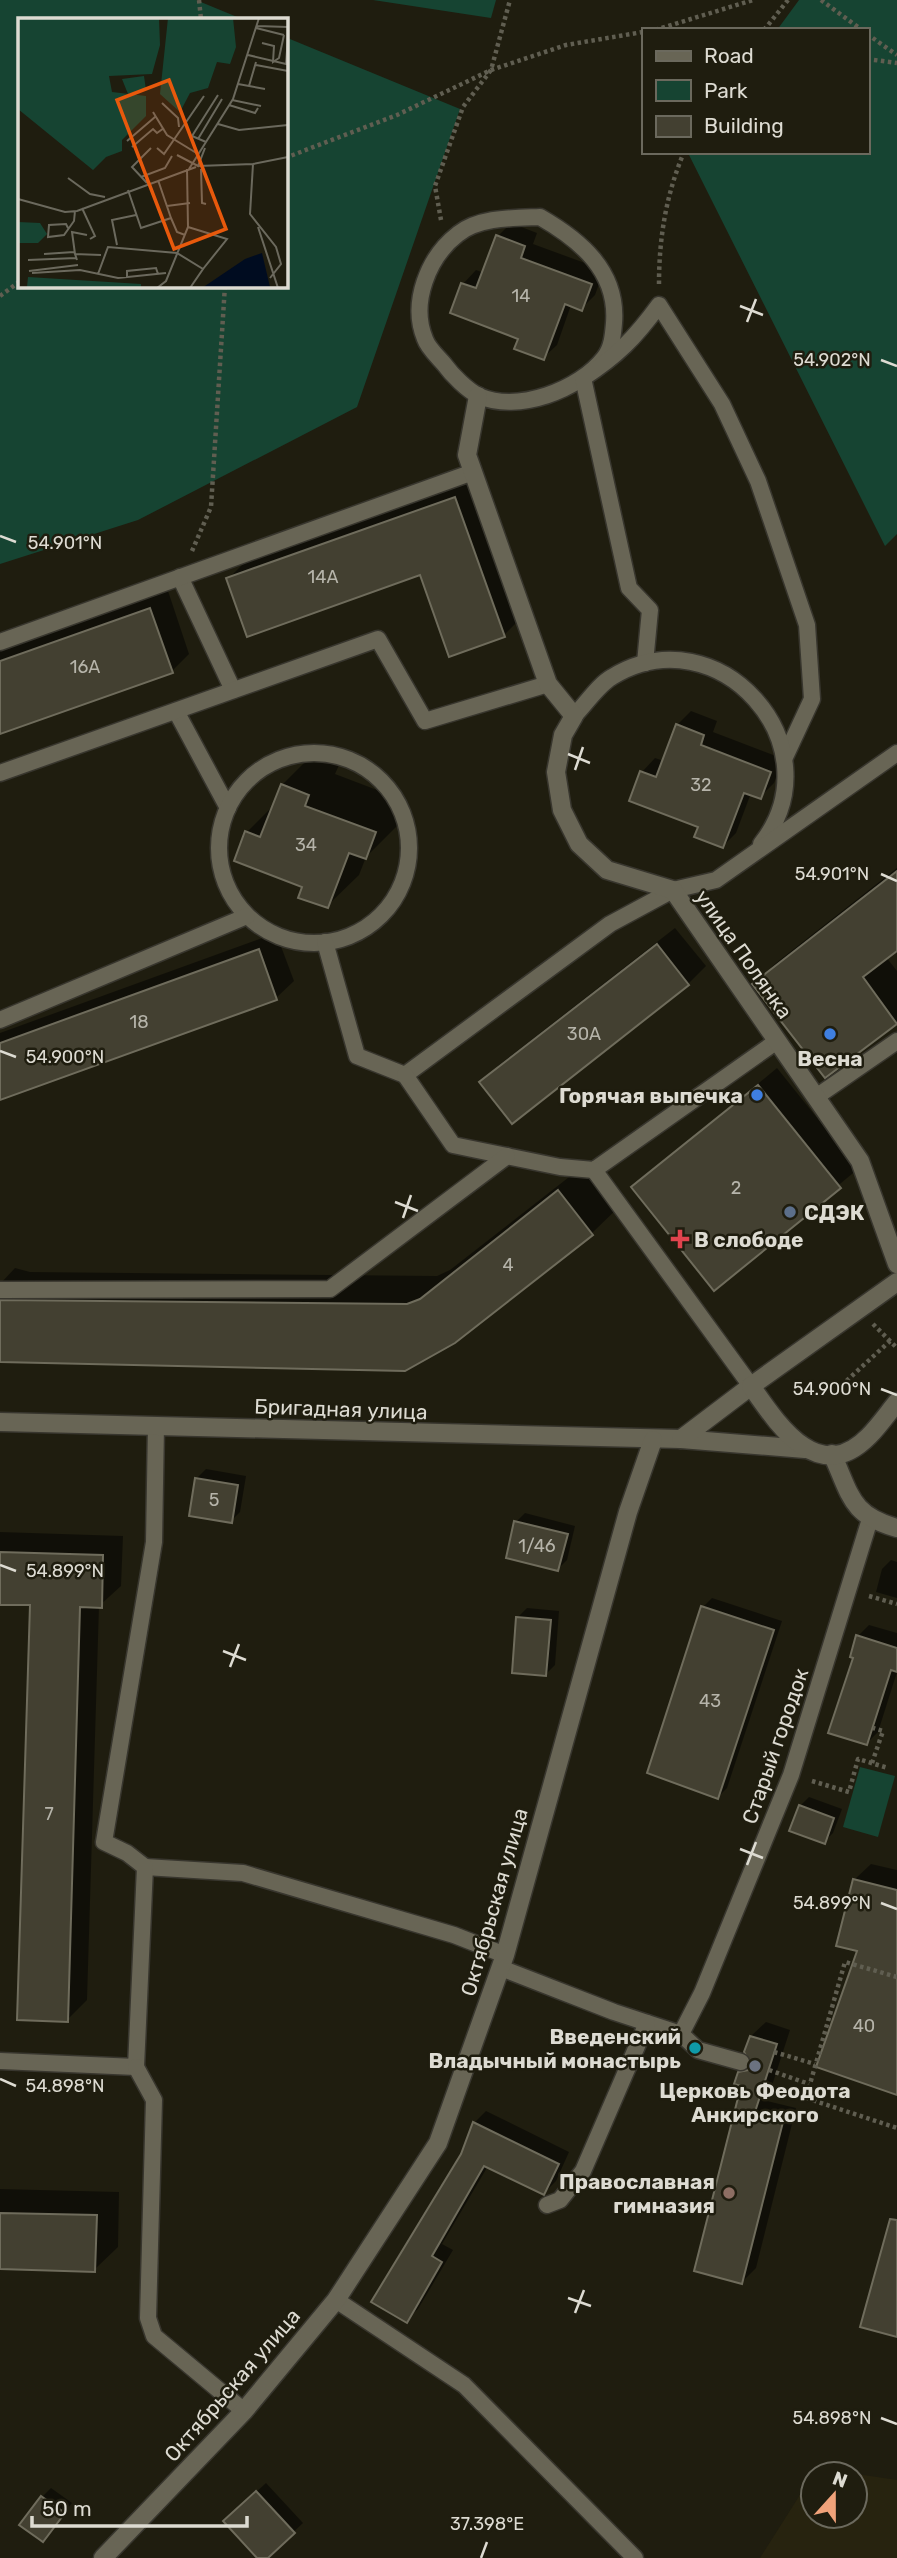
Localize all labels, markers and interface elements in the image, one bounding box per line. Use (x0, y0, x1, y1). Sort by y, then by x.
inset map (18, 18, 287, 287)
legend (642, 28, 869, 154)
text: Road (704, 43, 754, 68)
text: Park (704, 78, 748, 103)
text: Building (704, 113, 784, 138)
house number: 14 (512, 285, 530, 307)
text: 54.902°N (793, 349, 871, 371)
text: 54.901°N (28, 532, 102, 554)
house number: 14А (308, 566, 338, 588)
house number: 16А (70, 656, 100, 678)
house number: 32 (690, 774, 712, 796)
house number: 34 (295, 834, 317, 856)
text: 54.901°N (795, 863, 869, 885)
street label: улица Полянка (690, 885, 798, 1023)
house number: 18 (129, 1011, 149, 1033)
house number: 30А (567, 1023, 601, 1045)
marker: Весна (822, 1026, 838, 1042)
text: 54.900°N (26, 1046, 104, 1068)
place label: Весна (797, 1046, 863, 1071)
place label: Горячая выпечка (559, 1083, 743, 1108)
marker: Горячая выпечка (749, 1087, 765, 1103)
house number: 2 (731, 1177, 741, 1199)
place label: СДЭК (804, 1200, 865, 1225)
marker: СДЭК (782, 1204, 798, 1220)
place label: В слободе (694, 1227, 804, 1252)
marker: В слободе (672, 1231, 688, 1247)
house number: 4 (502, 1254, 514, 1276)
text: 54.900°N (793, 1378, 871, 1400)
street label: Бригадная улица (254, 1393, 428, 1425)
house number: 5 (209, 1489, 219, 1511)
house number: 1/46 (518, 1535, 556, 1557)
text: 54.899°N (26, 1560, 104, 1582)
street label: Старый городок (737, 1665, 813, 1827)
house number: 43 (699, 1690, 721, 1712)
house number: 7 (44, 1803, 54, 1825)
street label: Октябрьская улица (455, 1805, 533, 1999)
text: 54.899°N (793, 1892, 871, 1914)
house number: 40 (853, 2015, 875, 2037)
place label: Введенский Владычный монастырь (428, 2024, 681, 2073)
marker: Введенский Владычный монастырь (687, 2040, 703, 2056)
marker: Церковь Феодота Анкирского (747, 2058, 763, 2074)
text: 54.898°N (25, 2075, 105, 2097)
place label: Церковь Феодота Анкирского (659, 2078, 851, 2127)
place label: Православная гимназия (559, 2169, 715, 2218)
marker: Православная гимназия (721, 2185, 737, 2201)
street label: Октябрьская улица (159, 2303, 305, 2467)
text: 54.898°N (792, 2407, 872, 2429)
north arrow (799, 2460, 869, 2530)
text: N (829, 2466, 850, 2493)
scale bar (32, 2484, 247, 2528)
text: 50 m (42, 2496, 92, 2521)
text: 37.398°E (450, 2513, 524, 2535)

